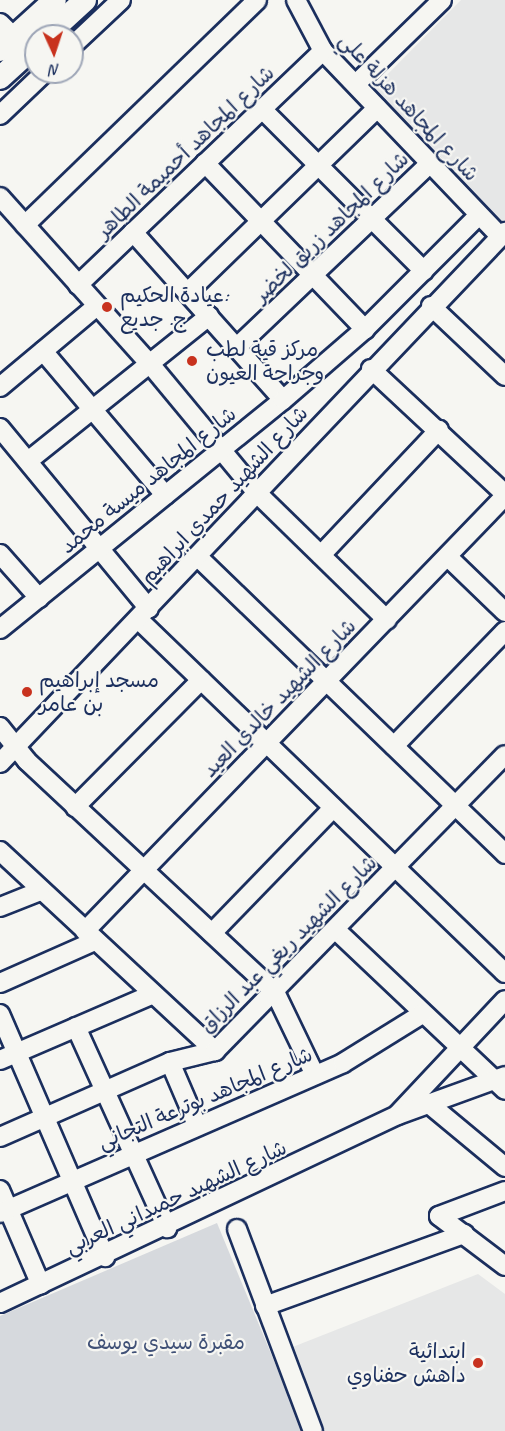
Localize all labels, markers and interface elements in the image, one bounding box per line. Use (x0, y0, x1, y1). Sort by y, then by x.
north arrow (24, 24, 84, 84)
street label: شارع المجاهد هزلة علي (334, 28, 484, 186)
text: N (49, 60, 60, 80)
street label: شارع المجاهد أحميمة الطاهر (91, 60, 279, 244)
street label: شارع المجاهد زريق لخضر (248, 146, 414, 308)
place label: عيادة الحكيم: ج. جديع (120, 282, 228, 332)
marker: عيادة الحكيم: ج. جديع (98, 298, 116, 316)
place label: مركز قية لطب وجراحة العيون (206, 336, 324, 386)
marker: مركز قية لطب وجراحة العيون (183, 352, 201, 370)
street label: شارع المجاهد ميسة محمد (55, 401, 241, 559)
street label: شارع الشهيد حمدي ابراهيم (135, 401, 313, 589)
street label: شارع الشهيد خالدي العيد (197, 614, 361, 782)
place label: مسجد إبراهيم بن عامر (39, 667, 159, 717)
marker: مسجد إبراهيم بن عامر (20, 685, 34, 699)
street label: شارع الشهيد ريغي عبد الرزاق (194, 850, 382, 1038)
street label: شارع المجاهد بوترعة التجاني (94, 1041, 316, 1155)
street label: شارع الشهيد حميداني العربي (61, 1135, 291, 1259)
park label: مقبرة سيدي يوسف (87, 1329, 245, 1355)
place label: ابتدائية داهش حفناوي (347, 1338, 466, 1388)
marker: ابتدائية داهش حفناوي (471, 1356, 485, 1370)

